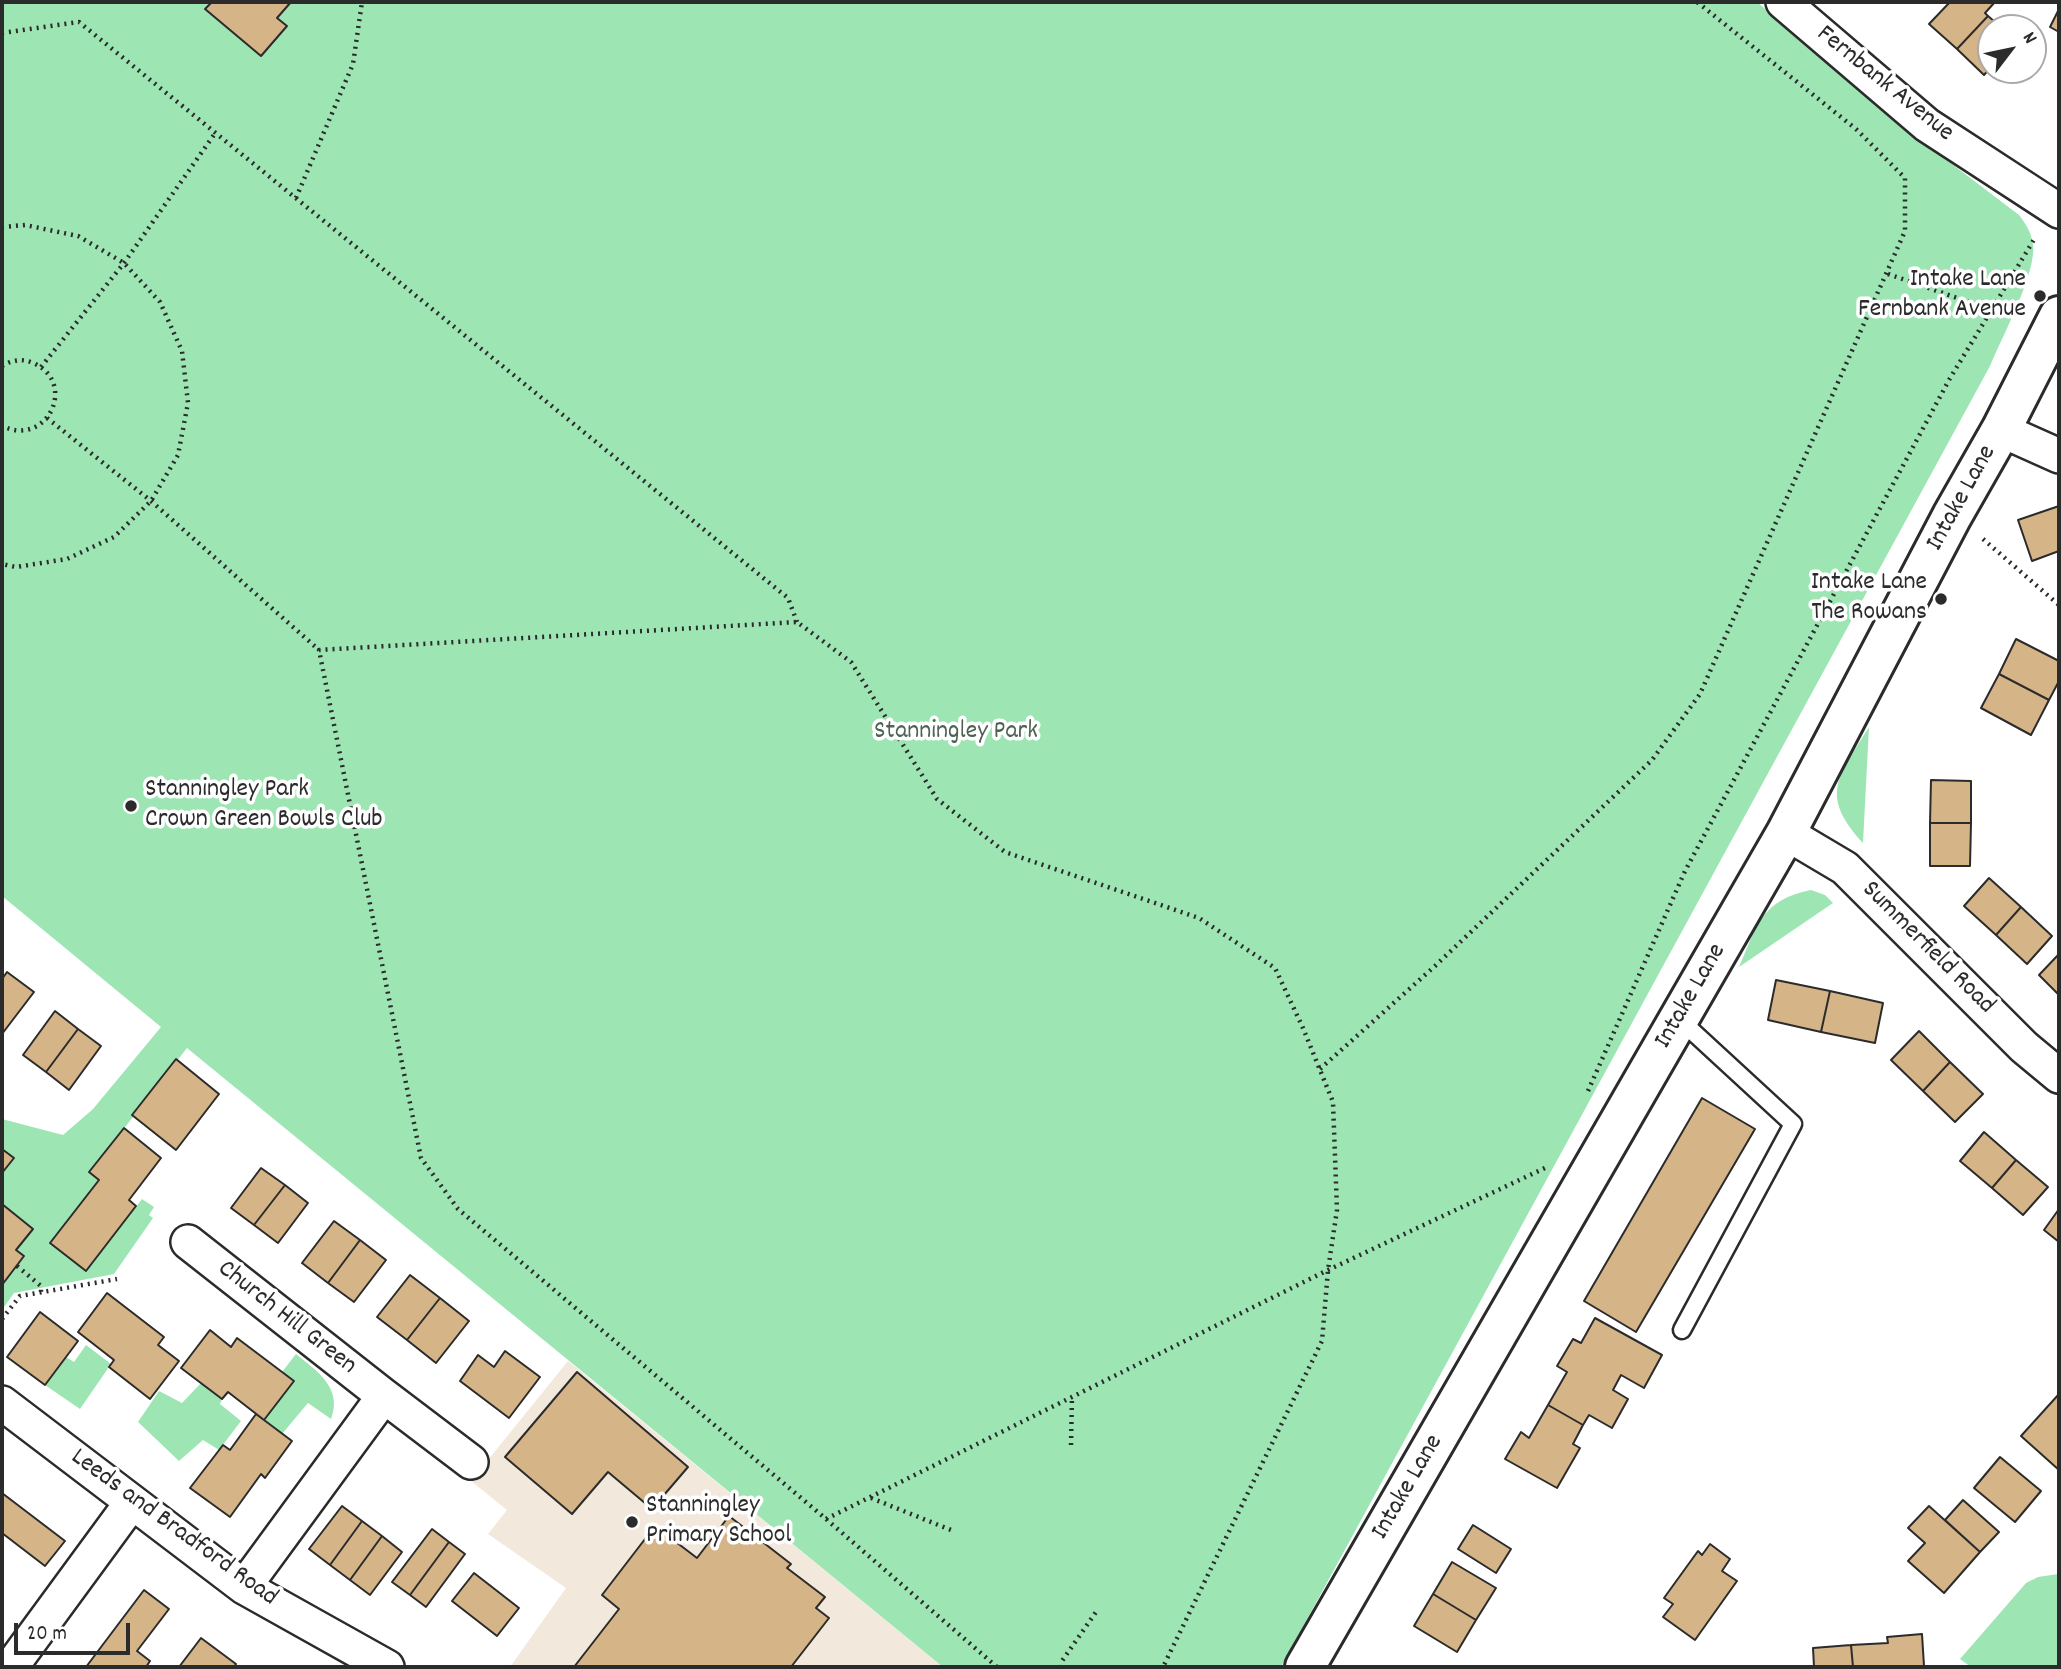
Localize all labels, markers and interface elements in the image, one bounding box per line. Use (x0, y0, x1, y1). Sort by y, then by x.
north arrow (1977, 14, 2047, 84)
street label: Fernbank Avenue (1809, 20, 1959, 150)
text: N (2015, 28, 2042, 50)
place label: Intake Lane Fernbank Avenue (1858, 265, 2026, 326)
marker: Intake Lane Fernbank Avenue (2032, 288, 2048, 304)
street label: Intake Lane (1921, 441, 2005, 557)
place label: Intake Lane The Rowans (1811, 568, 1927, 630)
marker: Intake Lane The Rowans (1933, 591, 1949, 607)
park label: Stanningley Park (874, 717, 1038, 749)
place label: Stanningley Park Crown Green Bowls Club (145, 775, 383, 836)
marker: Stanningley Park Crown Green Bowls Club (123, 798, 139, 814)
street label: Summerfield Road (1854, 876, 2000, 1022)
street label: Intake Lane (1649, 939, 1735, 1055)
street label: Church Hill Green (210, 1255, 362, 1383)
street label: Intake Lane (1366, 1430, 1452, 1546)
street label: Leeds and Bradford Road (63, 1443, 283, 1615)
place label: Stanningley Primary School (646, 1491, 792, 1552)
marker: Stanningley Primary School (624, 1514, 640, 1530)
scale bar (18, 1610, 133, 1654)
text: 20 m (27, 1620, 67, 1650)

